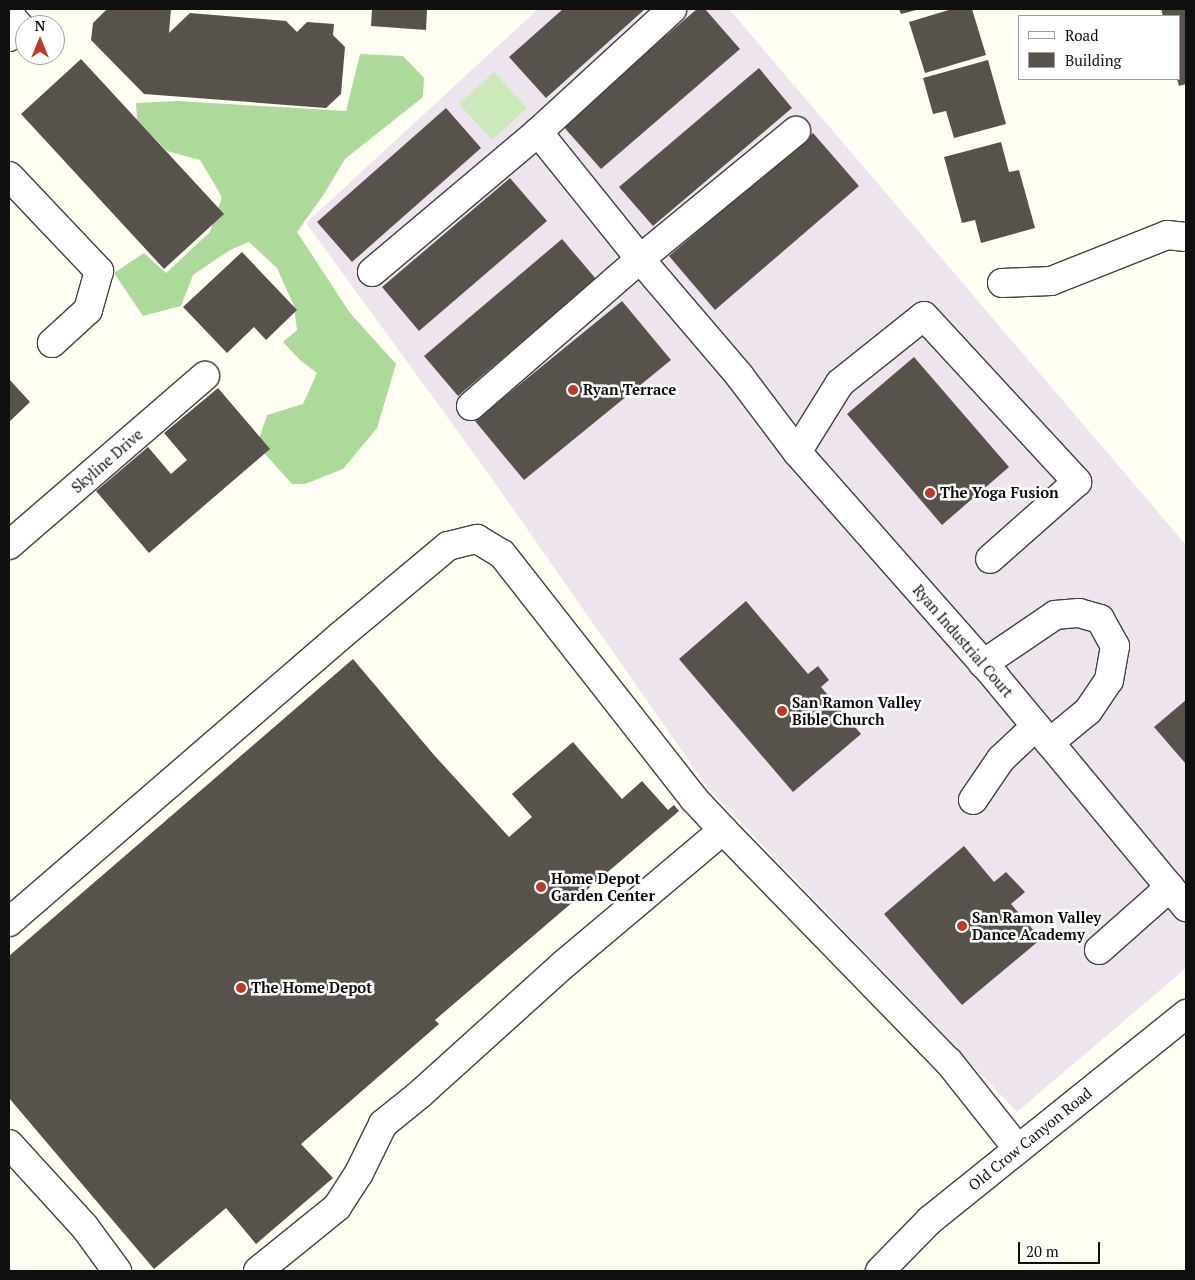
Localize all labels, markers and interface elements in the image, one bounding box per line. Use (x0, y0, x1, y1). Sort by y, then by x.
north arrow (15, 15, 65, 65)
legend (1018, 15, 1180, 80)
text: N (35, 16, 45, 35)
text: Road (1065, 25, 1098, 45)
text: Building (1065, 50, 1122, 70)
place label: Ryan Terrace (583, 381, 676, 399)
marker: Ryan Terrace (567, 384, 579, 396)
street label: Skyline Drive (68, 425, 146, 497)
place label: The Yoga Fusion (940, 484, 1059, 502)
marker: The Yoga Fusion (924, 487, 936, 499)
street label: Ryan Industrial Court (909, 581, 1017, 701)
place label: San Ramon Valley Bible Church (792, 693, 921, 728)
marker: San Ramon Valley Bible Church (776, 705, 788, 717)
place label: Home Depot Garden Center (551, 869, 655, 904)
marker: Home Depot Garden Center (535, 881, 547, 893)
place label: San Ramon Valley Dance Academy (972, 908, 1101, 943)
marker: San Ramon Valley Dance Academy (956, 920, 968, 932)
place label: The Home Depot (251, 979, 372, 997)
marker: The Home Depot (235, 982, 247, 994)
street label: Old Crow Canyon Road (965, 1084, 1095, 1194)
scale bar (1020, 1232, 1102, 1264)
text: 20 m (1026, 1241, 1059, 1261)

